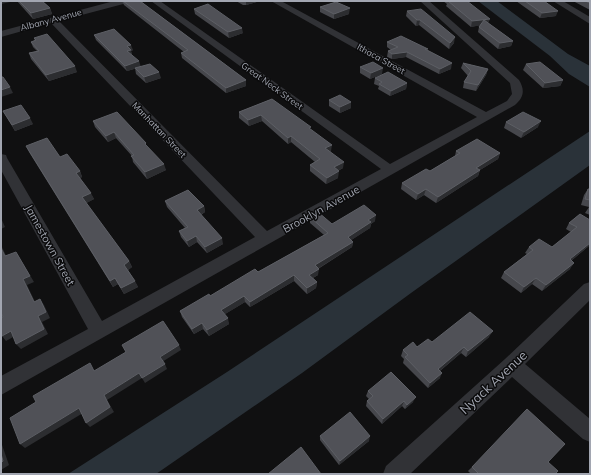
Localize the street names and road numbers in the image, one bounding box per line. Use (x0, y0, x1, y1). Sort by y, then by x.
street label: Albany Avenue (19, 6, 83, 34)
street label: Ithaca Street (355, 41, 407, 76)
street label: Great Neck Street (239, 60, 305, 112)
street label: Manhattan Street (130, 100, 189, 160)
street label: Brooklyn Avenue (280, 182, 362, 236)
street label: Jamestown Street (22, 202, 78, 288)
street label: Nyack Avenue (456, 347, 530, 417)

